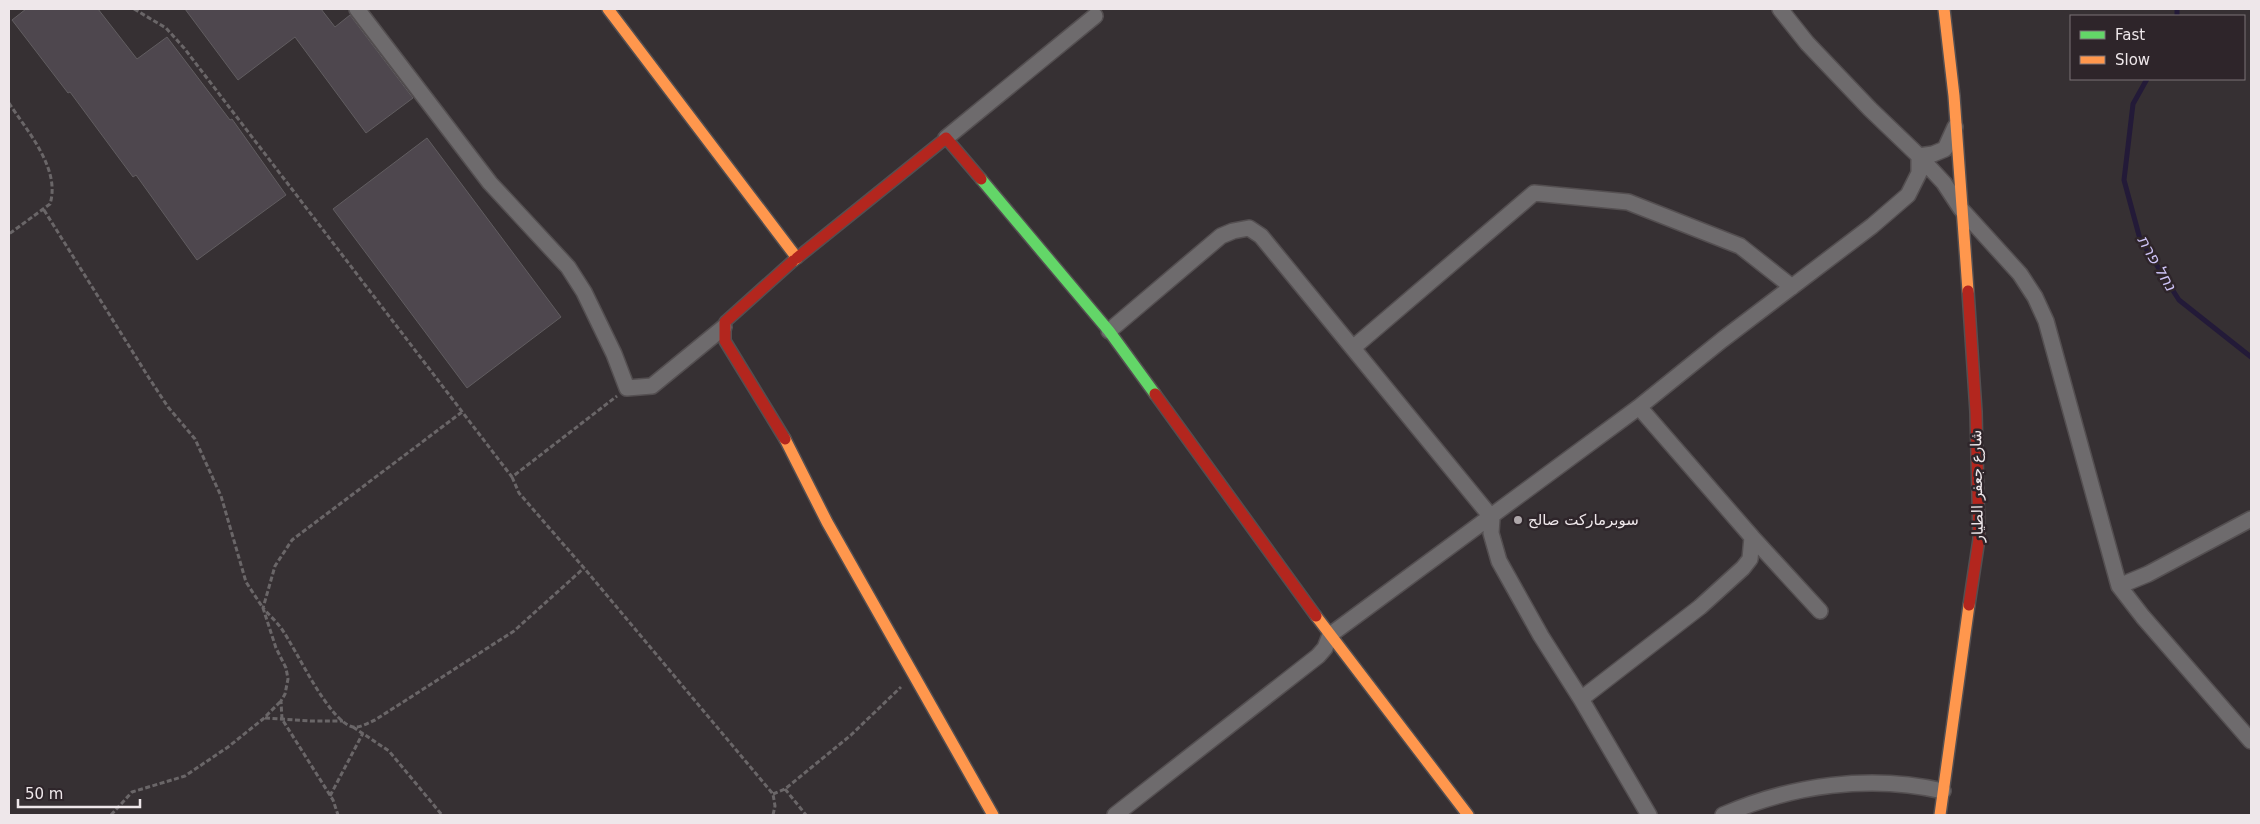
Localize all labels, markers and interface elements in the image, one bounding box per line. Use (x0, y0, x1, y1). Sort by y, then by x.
legend (2070, 15, 2245, 80)
text: Fast (2115, 26, 2145, 44)
text: Slow (2115, 51, 2150, 69)
water label: נחל פרת (2134, 232, 2181, 294)
street label: شارع جعفر الطيار (1967, 430, 1987, 543)
place label: سوبرماركت صالح (1528, 511, 1639, 529)
marker: سوبرماركت صالح (1512, 514, 1524, 526)
scale bar (18, 776, 140, 808)
text: 50 m (25, 785, 63, 803)

